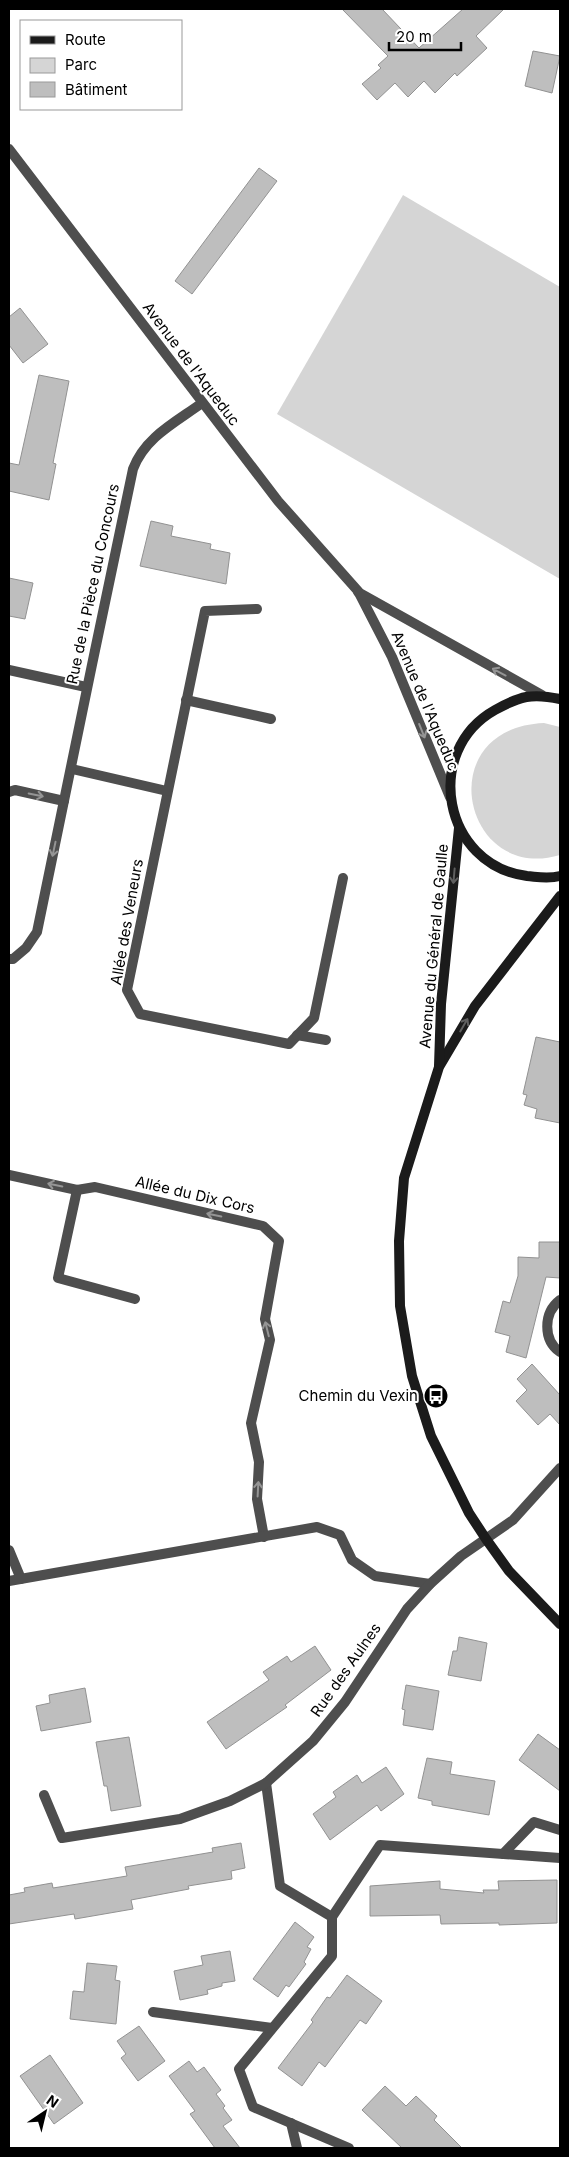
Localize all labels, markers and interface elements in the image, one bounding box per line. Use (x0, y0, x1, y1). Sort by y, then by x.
legend (20, 20, 182, 110)
scale bar (389, 20, 462, 52)
text: 20 m (396, 27, 432, 46)
text: Route (65, 30, 106, 49)
text: Parc (65, 55, 97, 74)
text: Bâtiment (65, 80, 128, 99)
street label: Avenue de l'Aqueduc (139, 298, 244, 429)
street label: Rue de la Pièce du Concours (62, 482, 123, 686)
street label: Avenue de l'Aqueduc (387, 628, 463, 773)
one-way arrow (492, 667, 507, 676)
one-way arrow (417, 723, 427, 738)
one-way arrow (28, 791, 44, 800)
one-way arrow (49, 840, 58, 856)
street label: Avenue du Général de Gaulle (415, 843, 452, 1049)
street label: Allée des Veneurs (106, 857, 147, 986)
one-way arrow (449, 868, 459, 884)
one-way arrow (459, 1017, 469, 1032)
street label: Allée du Dix Cors (134, 1172, 257, 1218)
one-way arrow (48, 1180, 64, 1189)
one-way arrow (206, 1210, 222, 1219)
one-way arrow (262, 1322, 271, 1338)
bus stop icon: Chemin du Vexin (423, 1383, 449, 1409)
place label: Chemin du Vexin (299, 1386, 418, 1405)
one-way arrow (253, 1481, 262, 1497)
street label: Rue des Aulnes (306, 1619, 385, 1720)
north arrow (20, 2087, 70, 2137)
text: N (43, 2091, 62, 2111)

